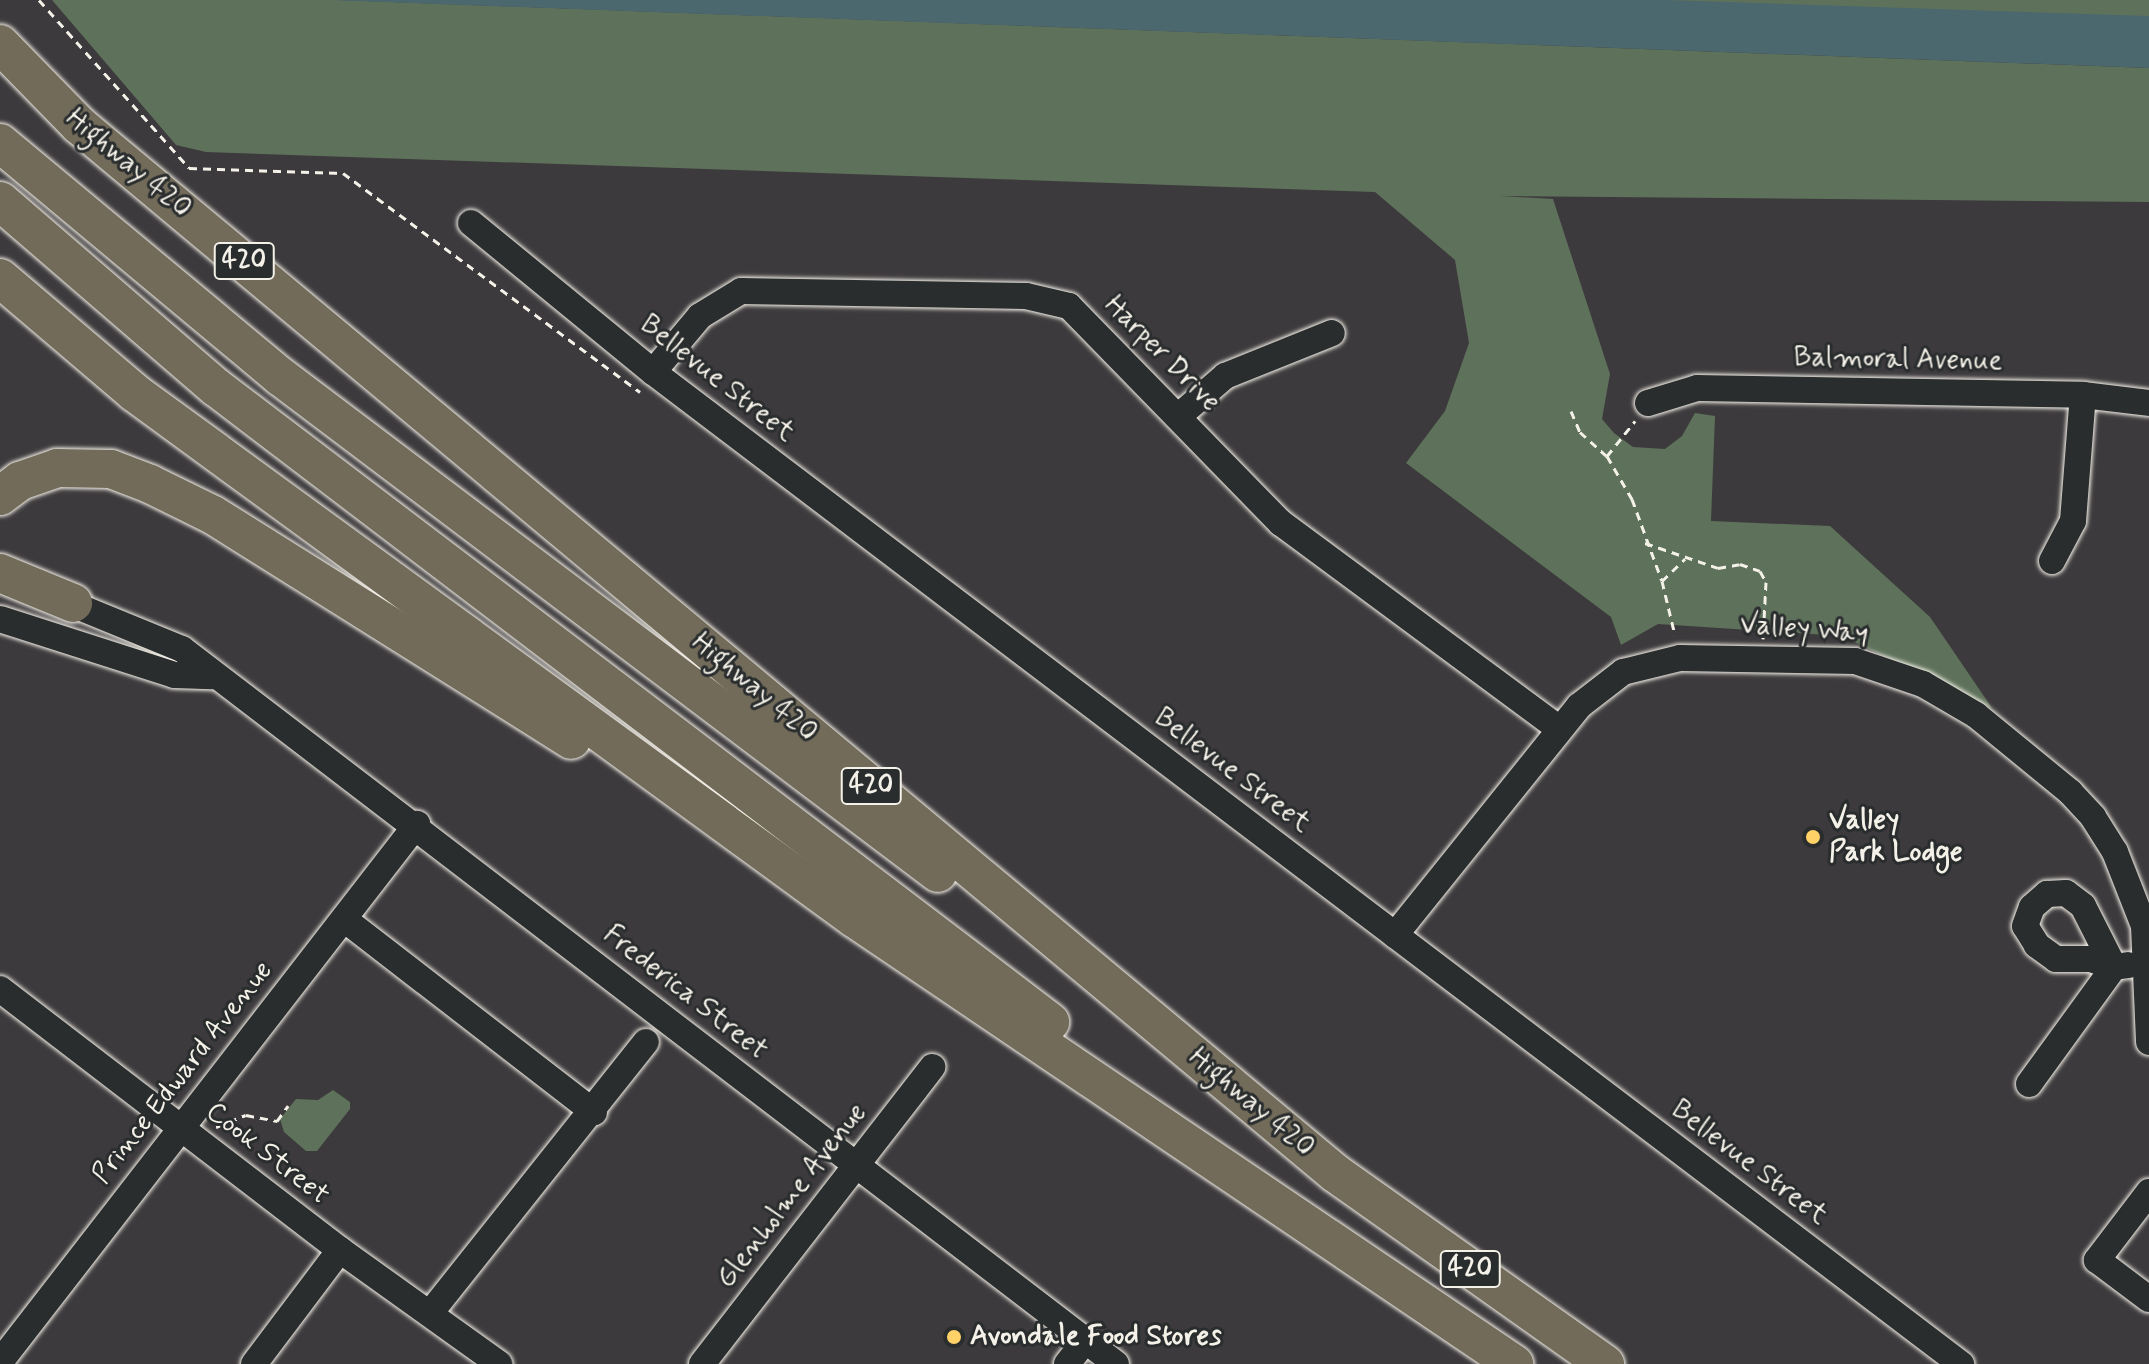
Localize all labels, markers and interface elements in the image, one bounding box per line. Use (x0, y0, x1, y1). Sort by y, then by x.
street label: Highway 420 (59, 102, 197, 226)
road number: 420 (212, 239, 276, 283)
street label: Harper Drive (1097, 289, 1227, 419)
street label: Bellevue Street (633, 308, 801, 450)
street label: Balmoral Avenue (1792, 341, 2004, 379)
street label: Valley Way (1737, 609, 1871, 651)
street label: Highway 420 (685, 626, 823, 750)
street label: Bellevue Street (1147, 701, 1317, 841)
road number: 420 (839, 764, 903, 808)
place label: Valley Park Lodge (1829, 804, 1963, 870)
marker: Valley Park Lodge (1804, 828, 1822, 846)
street label: Frederica Street (597, 919, 773, 1067)
street label: Prince Edward Avenue (87, 957, 279, 1189)
street label: Highway 420 (1182, 1041, 1320, 1165)
street label: Bellevue Street (1664, 1093, 1834, 1233)
street label: Cook Street (199, 1096, 335, 1212)
street label: Glenholme Avenue (708, 1096, 876, 1296)
road number: 420 (1438, 1247, 1502, 1291)
place label: Avondale Food Stores (970, 1320, 1221, 1354)
marker: Avondale Food Stores (945, 1328, 963, 1346)

